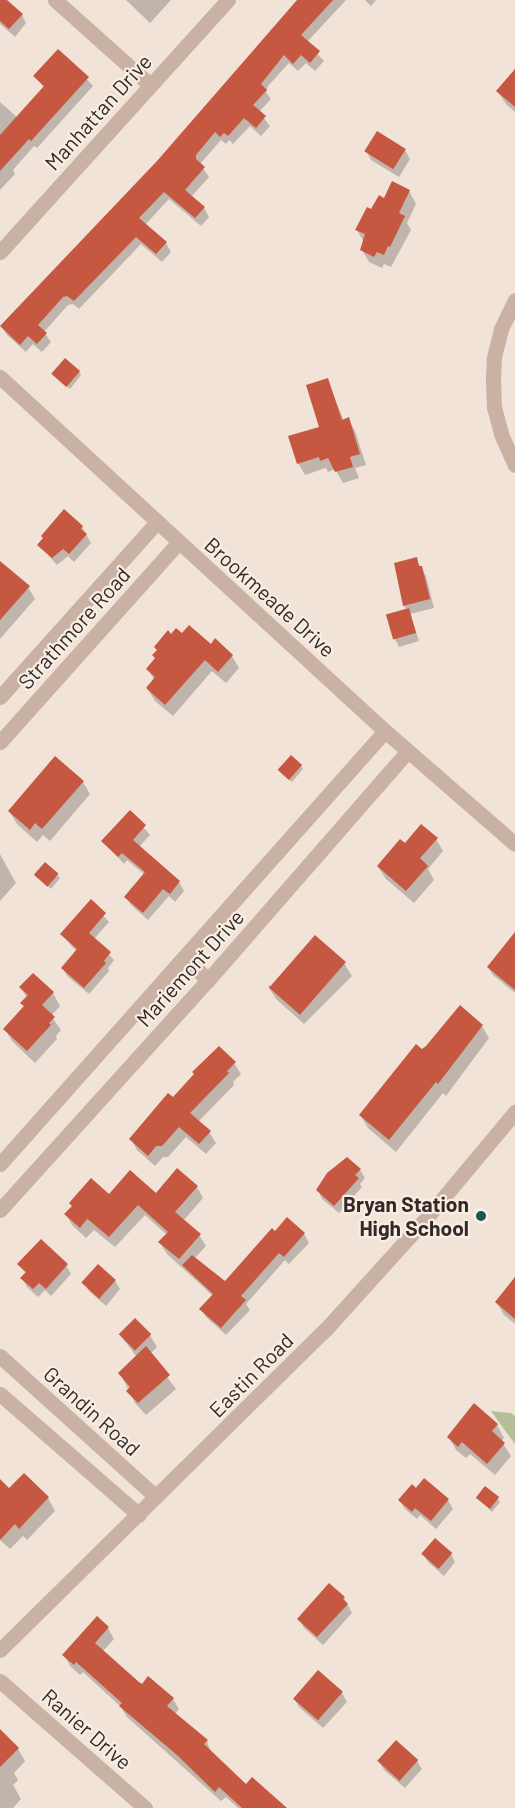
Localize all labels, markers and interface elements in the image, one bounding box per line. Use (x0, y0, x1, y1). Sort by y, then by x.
street label: Manhattan Drive (39, 49, 157, 175)
street label: Brookmeade Drive (200, 532, 340, 662)
street label: Strathmore Road (13, 562, 135, 694)
street label: Mariemont Drive (131, 904, 249, 1032)
place label: Bryan Station High School (343, 1191, 469, 1241)
marker: Bryan Station High School (474, 1209, 488, 1223)
street label: Eastin Road (204, 1328, 298, 1422)
street label: Grandin Road (39, 1361, 145, 1461)
street label: Ranier Drive (37, 1683, 137, 1775)

